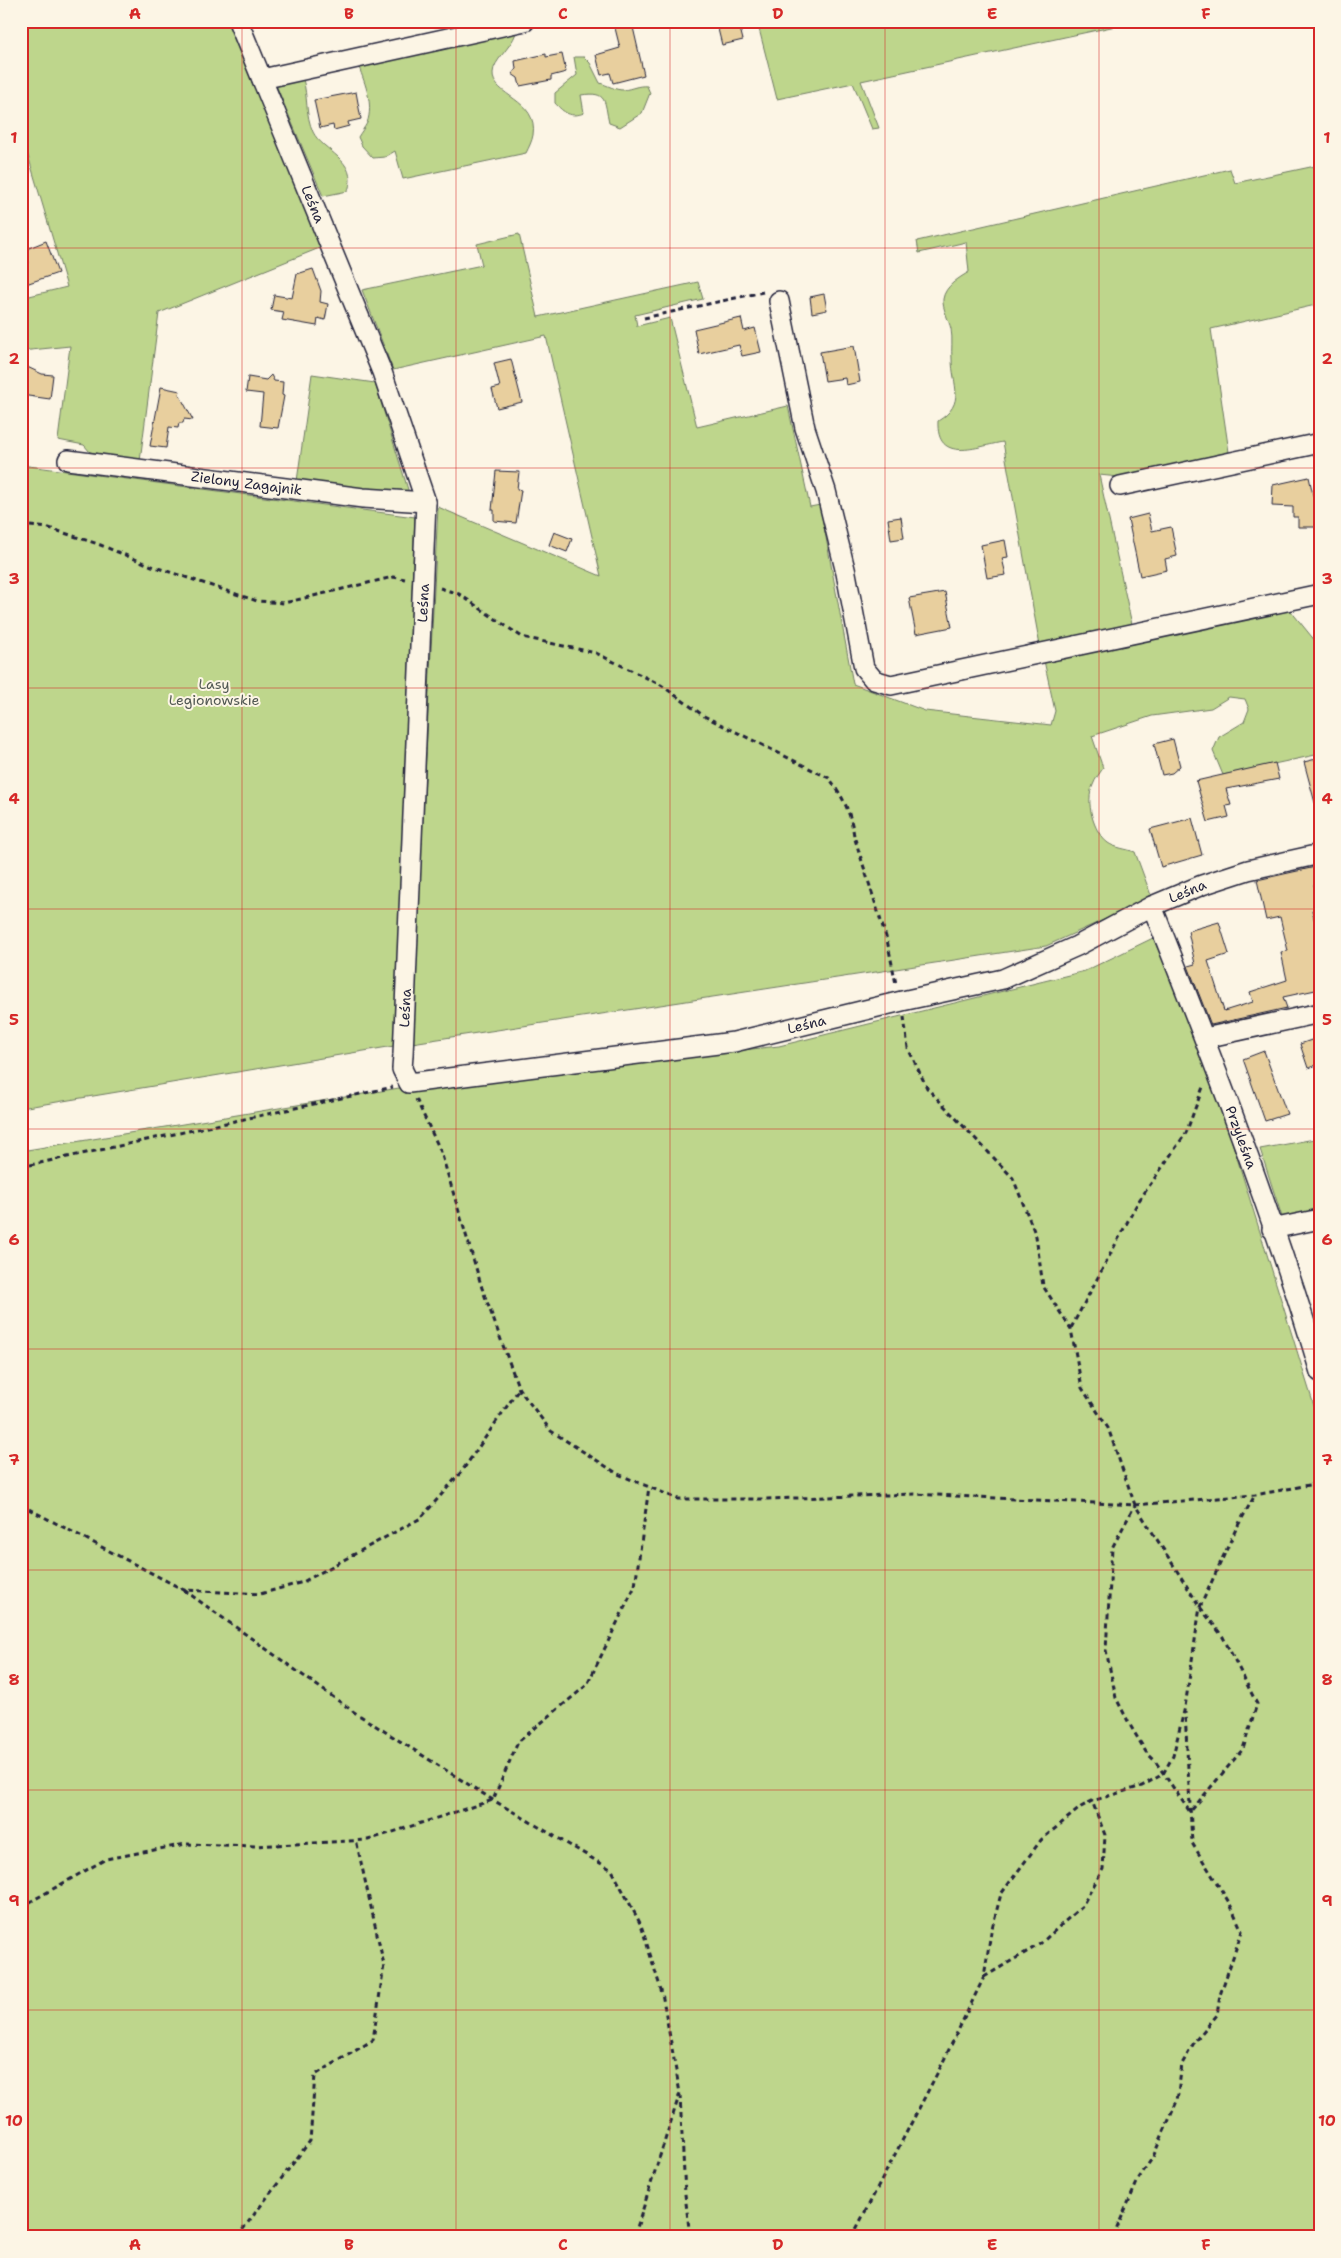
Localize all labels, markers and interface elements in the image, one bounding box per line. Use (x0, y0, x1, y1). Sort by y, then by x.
text: A (129, 3, 141, 24)
text: B (344, 3, 354, 24)
text: C (558, 3, 568, 24)
text: D (772, 3, 784, 24)
text: E (987, 3, 997, 24)
text: F (1201, 3, 1211, 24)
text: 1 (10, 127, 18, 148)
text: 1 (1323, 127, 1331, 148)
street label: Leśna (297, 183, 329, 226)
text: 2 (8, 348, 20, 369)
text: 2 (1321, 348, 1333, 369)
street label: Zielony Zagajnik (190, 467, 303, 499)
text: 3 (8, 568, 20, 589)
text: 3 (1321, 568, 1333, 589)
street label: Leśna (413, 583, 433, 623)
park label: Lasy Legionowskie (169, 675, 259, 709)
text: 4 (8, 788, 20, 809)
text: 4 (1321, 788, 1333, 809)
street label: Leśna (1166, 875, 1209, 907)
street label: Leśna (395, 988, 415, 1028)
text: 5 (9, 1009, 19, 1030)
text: 5 (1322, 1009, 1332, 1030)
street label: Leśna (785, 1011, 828, 1038)
street label: Przyleśna (1221, 1103, 1261, 1172)
text: 6 (8, 1229, 20, 1250)
text: 6 (1321, 1229, 1333, 1250)
text: 7 (8, 1449, 20, 1470)
text: 7 (1321, 1449, 1333, 1470)
text: 8 (8, 1669, 20, 1690)
text: 8 (1321, 1669, 1333, 1690)
text: 9 (8, 1890, 20, 1911)
text: 9 (1321, 1890, 1333, 1911)
text: 10 (5, 2110, 23, 2131)
text: 10 (1318, 2110, 1336, 2131)
text: A (129, 2234, 141, 2255)
text: B (344, 2234, 354, 2255)
text: C (558, 2234, 568, 2255)
text: D (772, 2234, 784, 2255)
text: E (987, 2234, 997, 2255)
text: F (1201, 2234, 1211, 2255)

